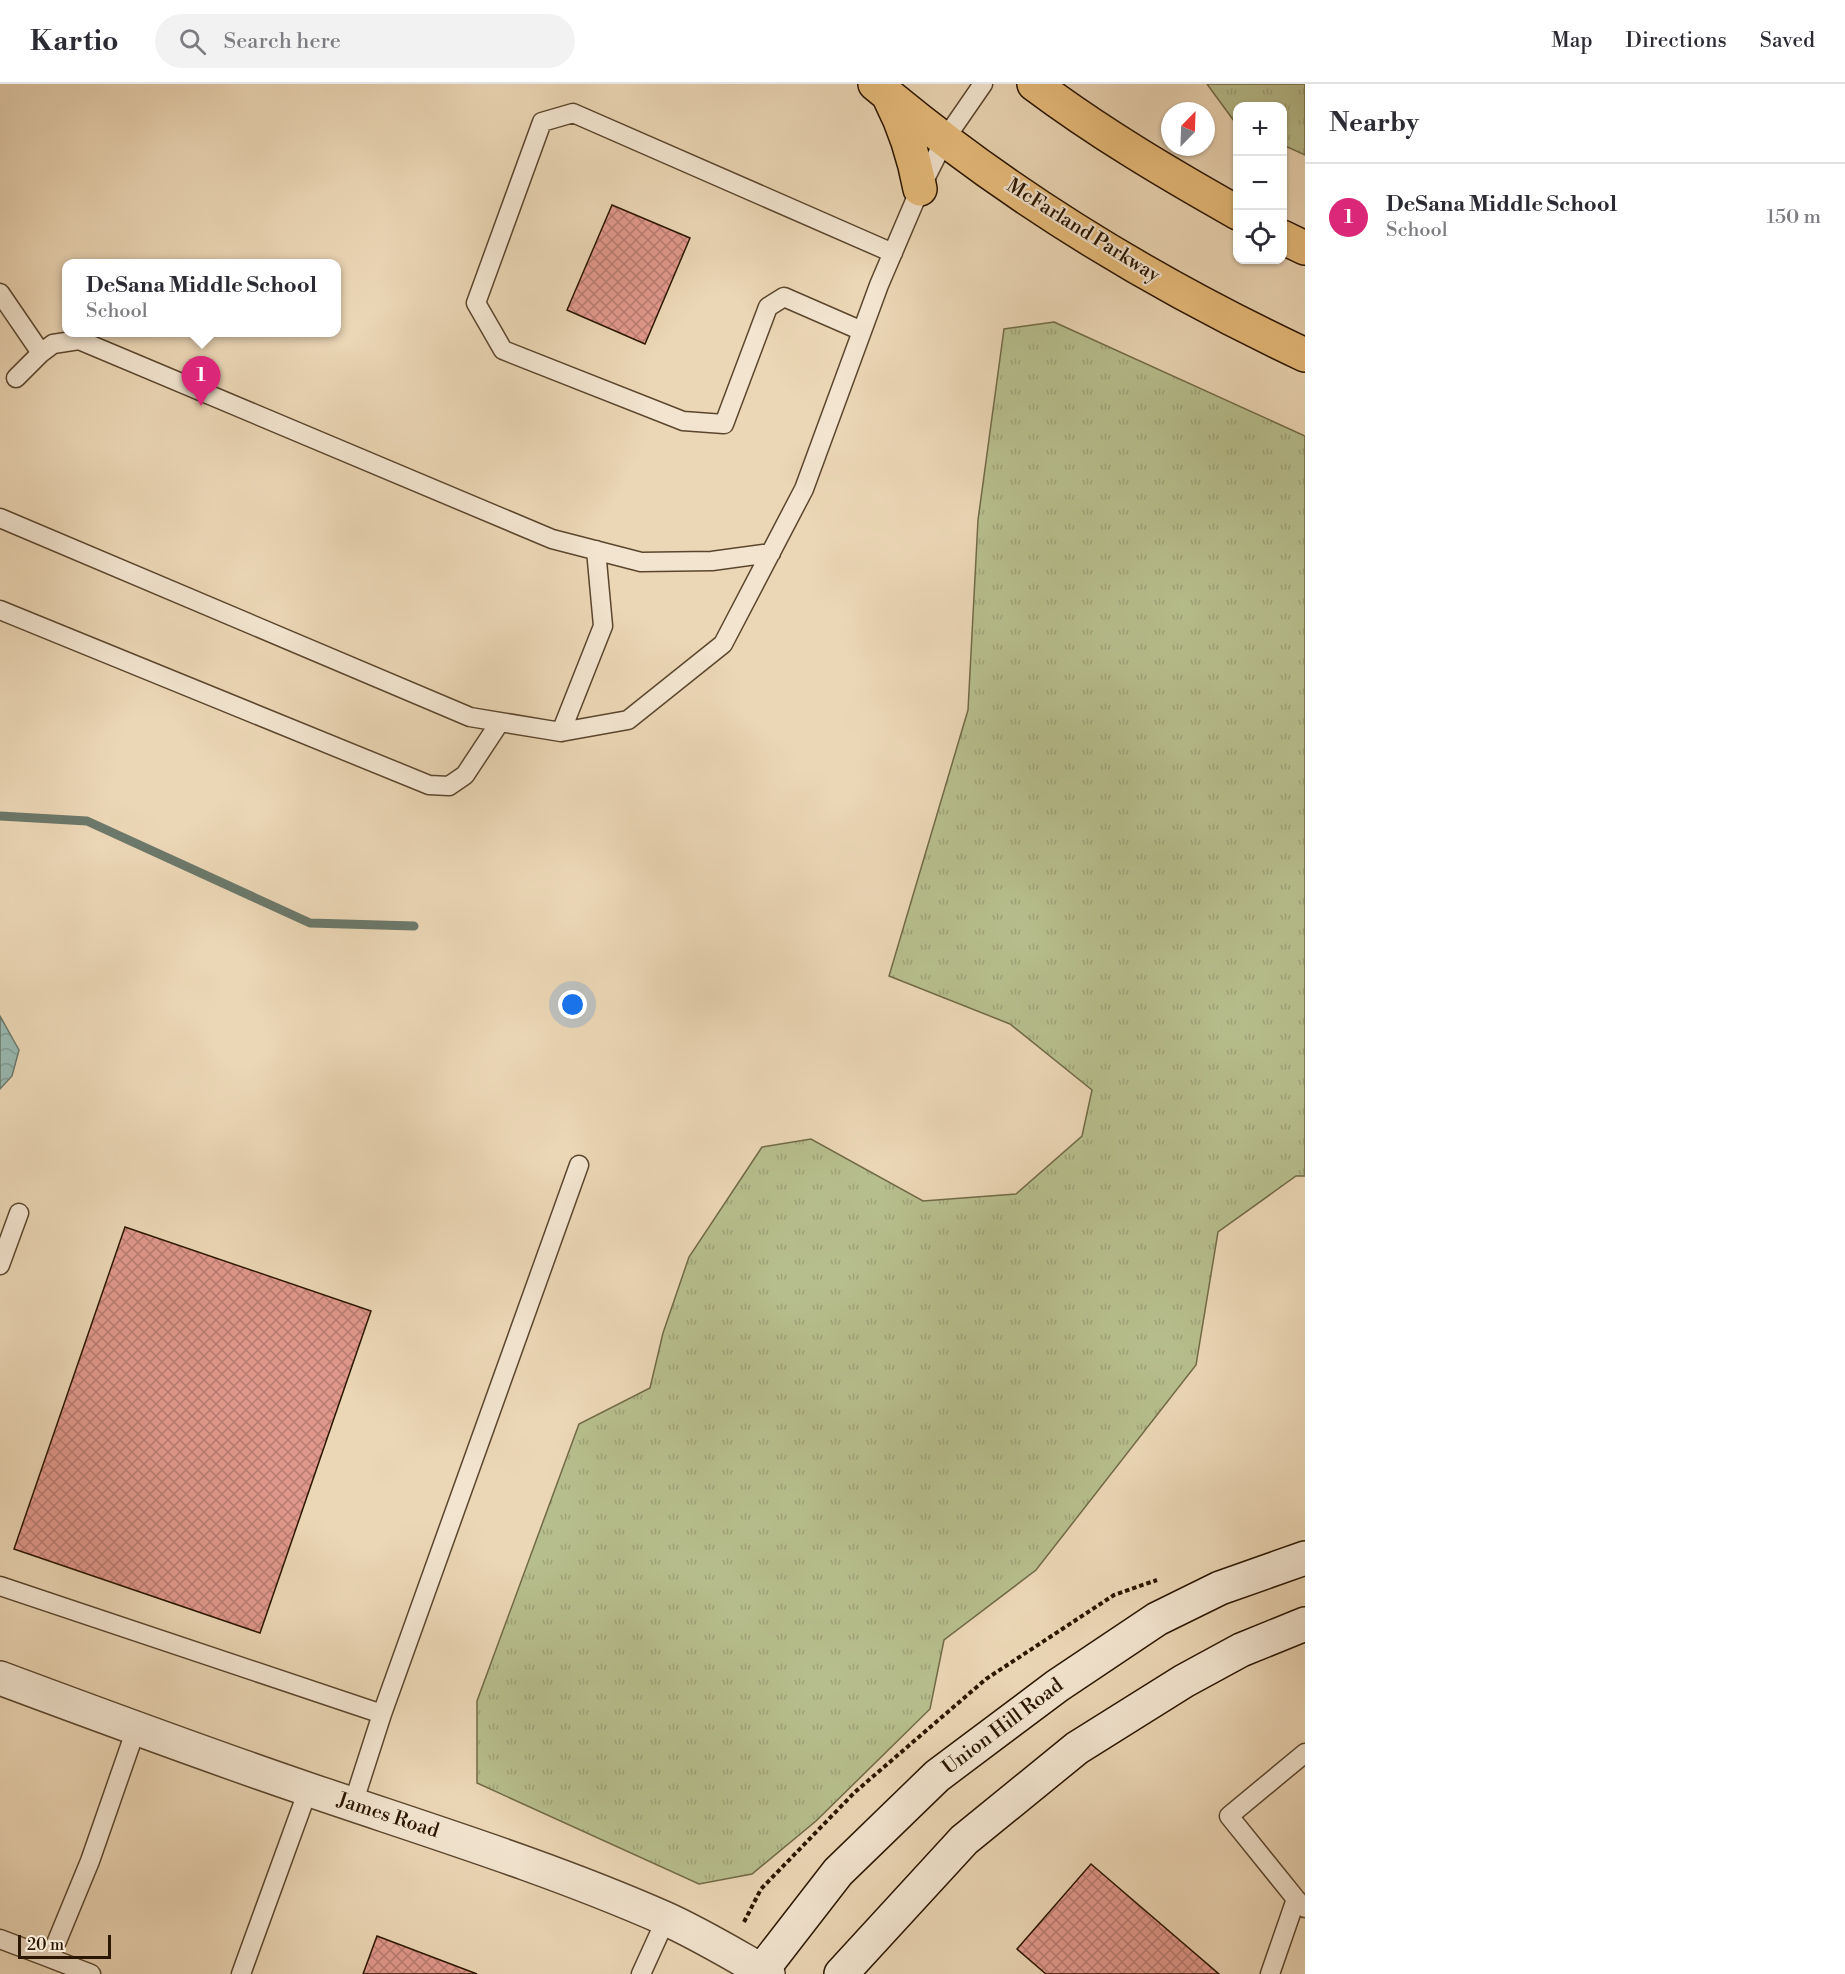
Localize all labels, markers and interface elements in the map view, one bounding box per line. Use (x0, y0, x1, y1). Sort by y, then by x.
search box (155, 14, 575, 68)
text: Kartio (30, 24, 119, 59)
icon: search (176, 25, 209, 58)
text: Search here (224, 28, 341, 55)
text: Map (1551, 28, 1593, 54)
text: Directions (1626, 28, 1727, 54)
text: Saved (1760, 28, 1815, 54)
north arrow (1161, 102, 1215, 156)
map controls (1233, 102, 1287, 264)
button: + (1233, 102, 1287, 156)
text: Nearby (1329, 107, 1419, 139)
button: − (1233, 156, 1287, 210)
street label: McFarland Parkway (1001, 174, 1165, 289)
text: DeSana Middle School (1386, 191, 1617, 218)
text: 1 (1344, 205, 1353, 230)
text: 150 m (1766, 205, 1821, 230)
button: locate (1233, 210, 1287, 264)
text: School (1386, 218, 1448, 243)
popup (62, 259, 341, 337)
text: DeSana Middle School (86, 272, 317, 299)
text: School (86, 299, 148, 324)
pin: 1 (182, 356, 220, 406)
your location (558, 990, 587, 1019)
street label: Union Hill Road (938, 1673, 1069, 1781)
street label: James Road (333, 1788, 443, 1844)
scale bar (18, 1932, 111, 1960)
text: 20 m (27, 1935, 64, 1955)

